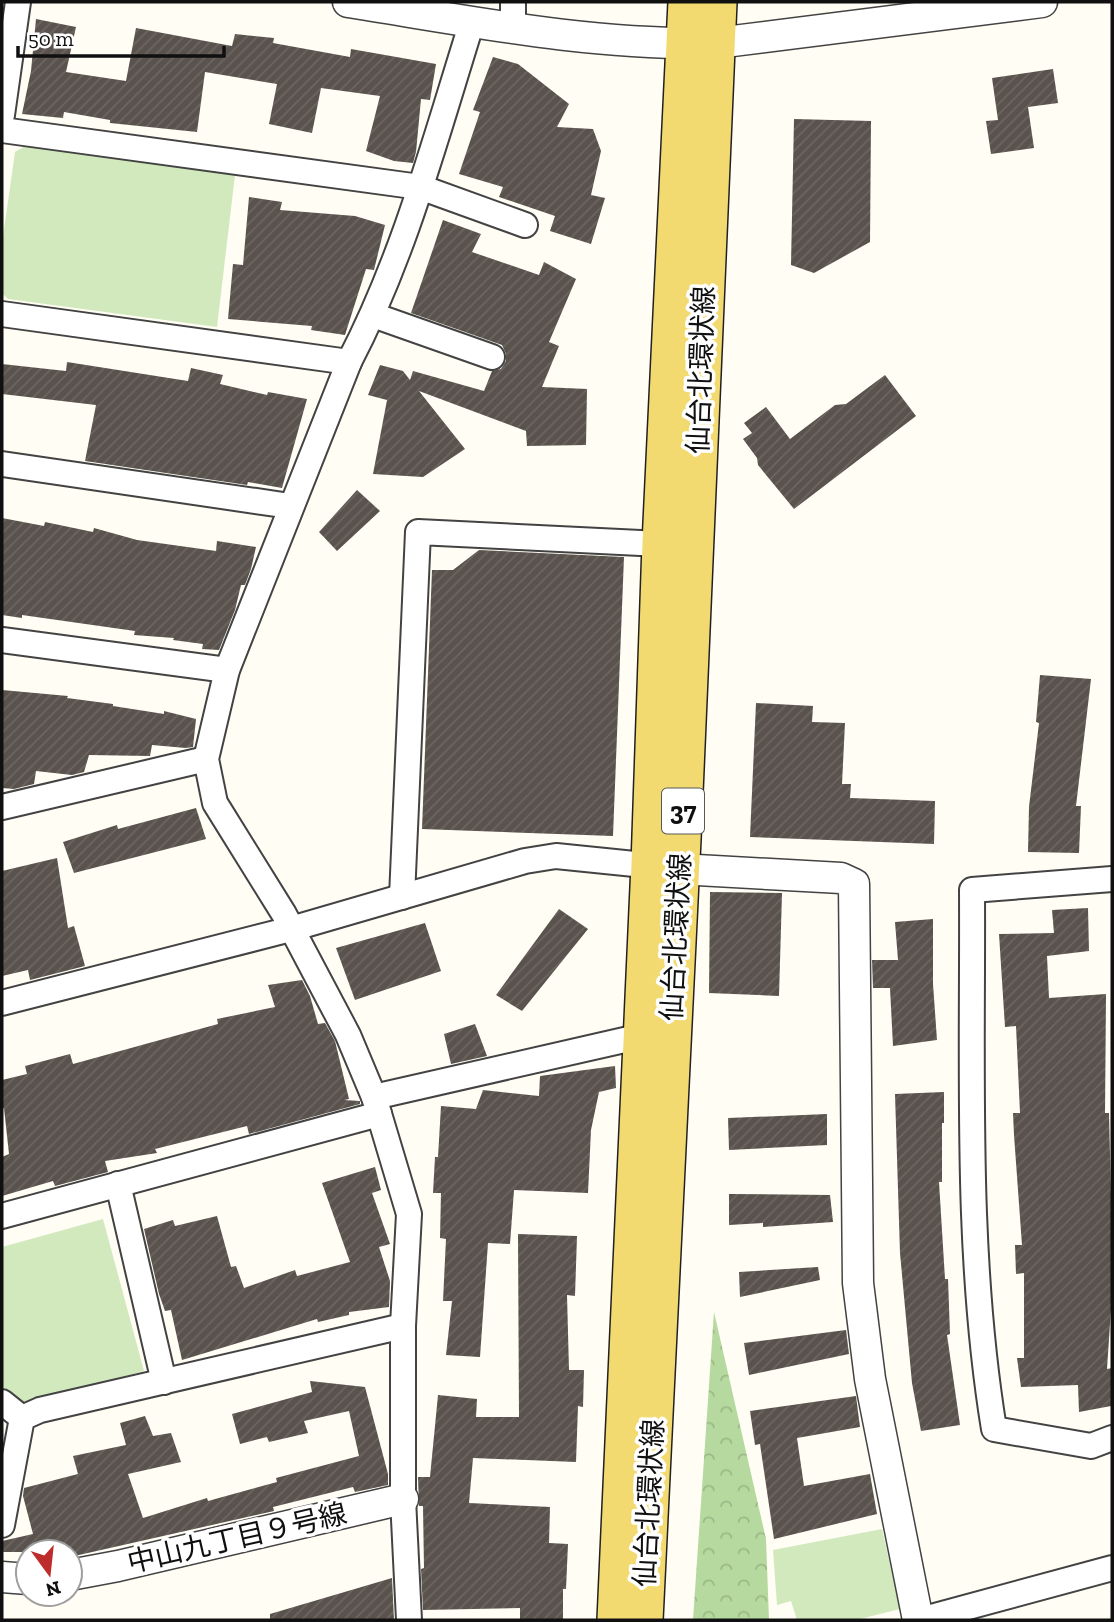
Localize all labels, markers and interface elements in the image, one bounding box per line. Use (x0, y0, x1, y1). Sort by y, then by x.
scale bar (18, 14, 224, 58)
text: 50 m (28, 26, 74, 51)
street label: 仙台北環状線 (682, 285, 720, 455)
road number: 37 (662, 789, 704, 834)
street label: 仙台北環状線 (655, 852, 697, 1022)
street label: 仙台北環状線 (628, 1418, 670, 1588)
street label: 中山九丁目９号線 (124, 1497, 350, 1579)
north arrow (14, 1538, 84, 1608)
text: N (43, 1576, 63, 1602)

